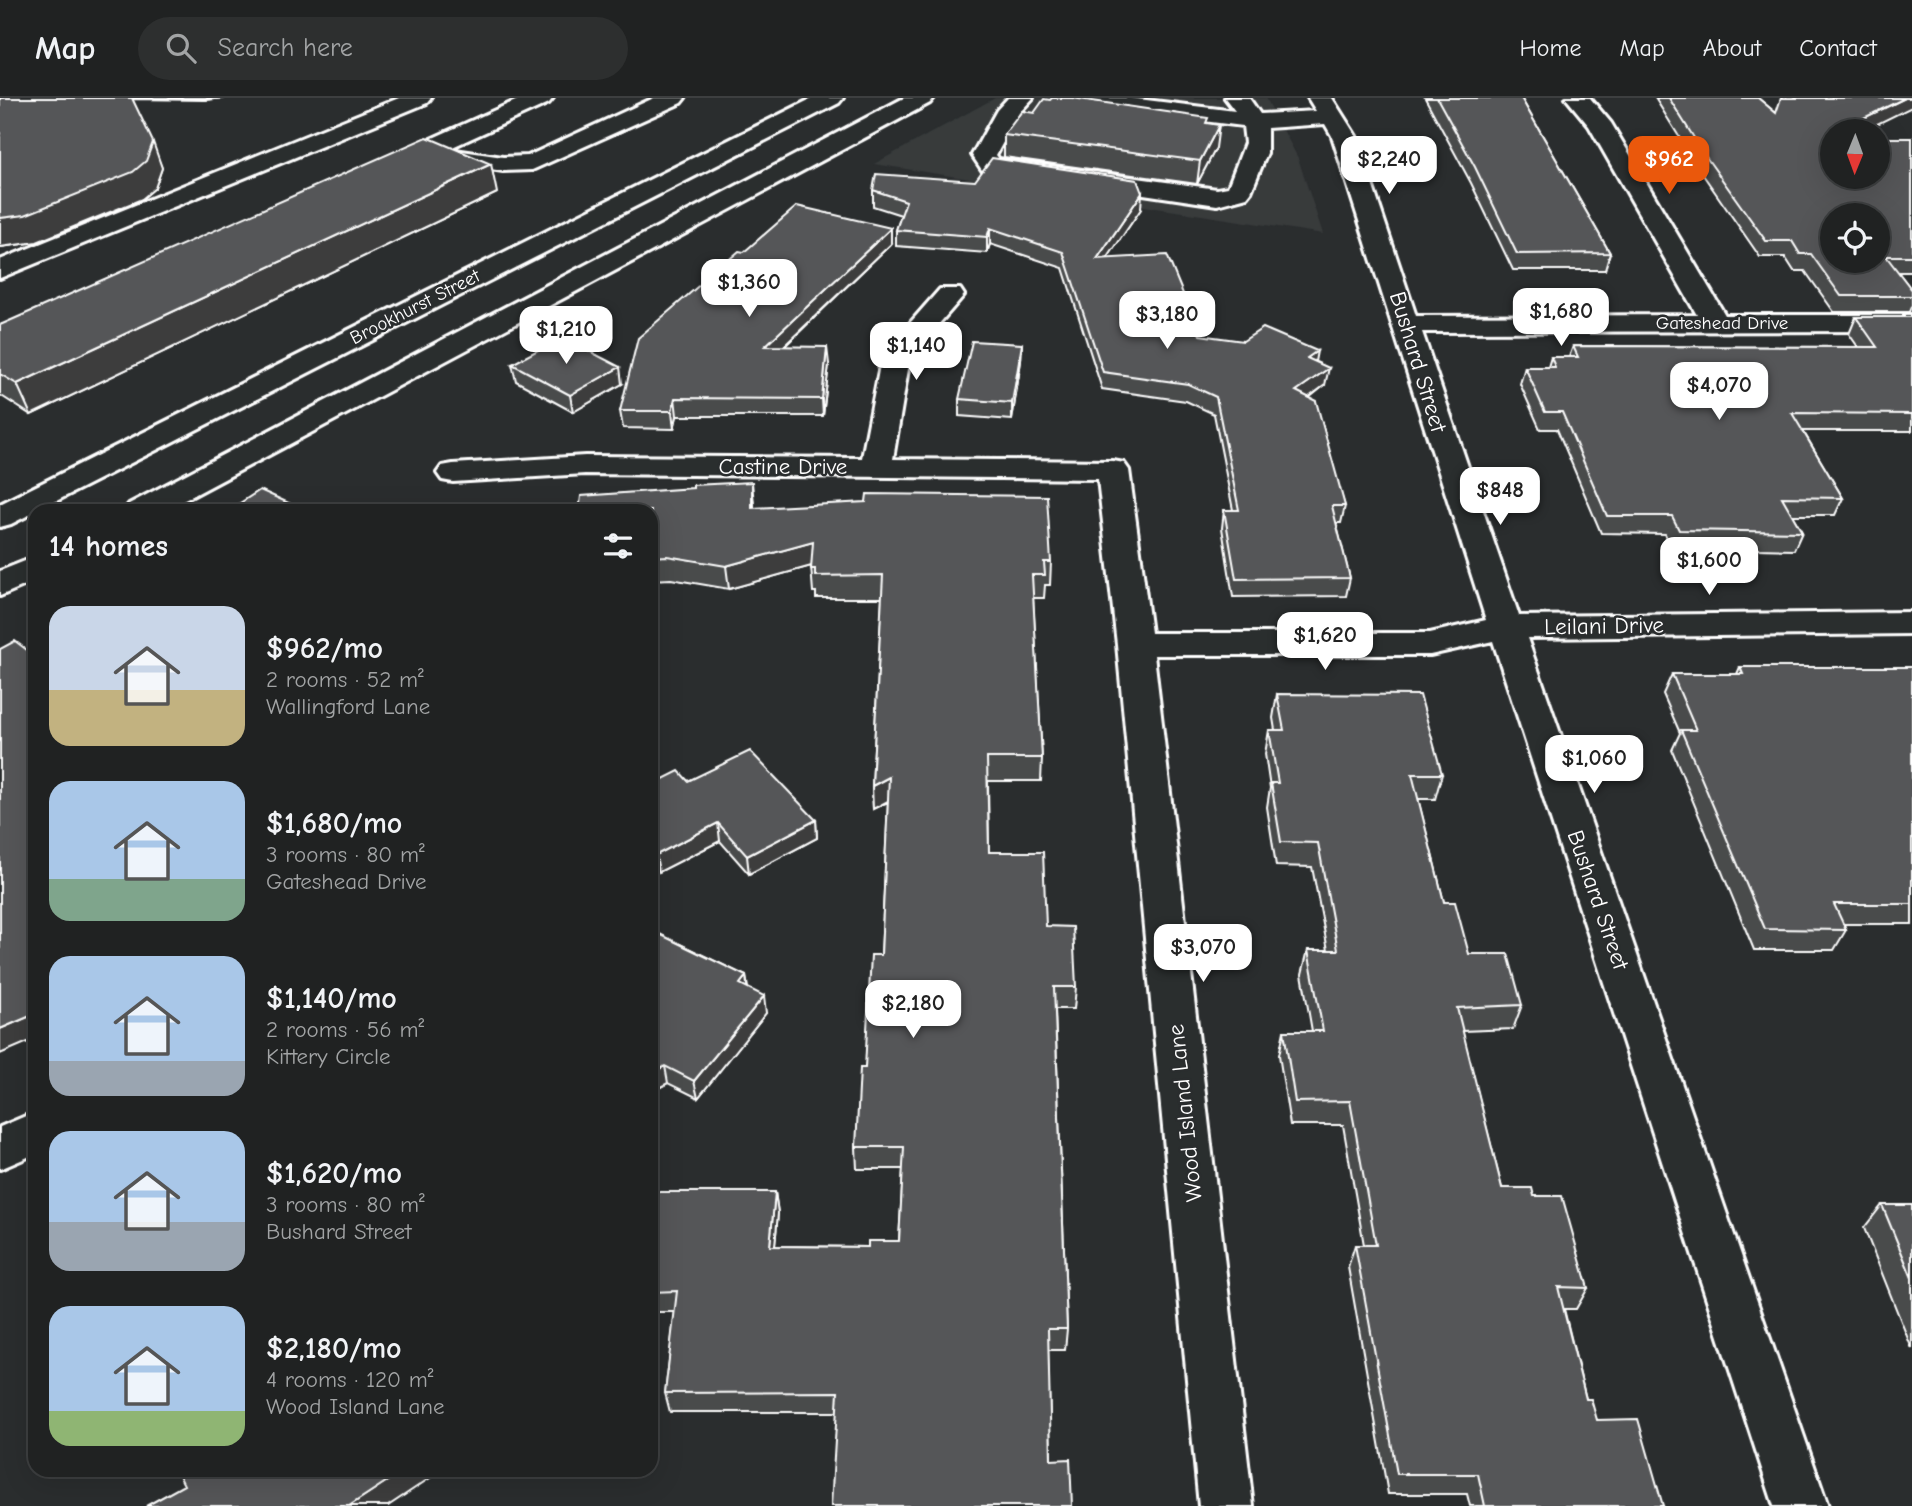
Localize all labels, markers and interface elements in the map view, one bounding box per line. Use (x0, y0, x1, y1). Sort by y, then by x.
search box (138, 17, 628, 80)
text: Map (35, 29, 96, 67)
icon: search (162, 29, 200, 67)
text: Search here (218, 33, 353, 63)
text: Home (1520, 34, 1581, 62)
text: Map (1619, 34, 1665, 62)
text: About (1703, 34, 1761, 62)
text: Contact (1799, 34, 1877, 62)
north arrow (1820, 119, 1890, 189)
map controls (1820, 119, 1890, 273)
pin: $2,240 (1332, 136, 1446, 196)
pin: $962 (1628, 136, 1710, 196)
text: $2,240 (1357, 145, 1421, 172)
text: $962 (1644, 145, 1694, 172)
button: locate (1820, 203, 1890, 273)
pin: $1,360 (692, 260, 806, 319)
street label: Brookhurst Street (346, 264, 484, 349)
text: $1,360 (717, 268, 781, 295)
street label: Bushard Street (1384, 288, 1453, 437)
pin: $1,680 (1504, 288, 1618, 348)
pin: $3,180 (1110, 292, 1224, 351)
text: $1,680 (1529, 297, 1593, 324)
text: $3,180 (1135, 300, 1199, 327)
pin: $1,210 (509, 306, 623, 366)
street label: Gateshead Drive (1656, 312, 1788, 334)
text: $1,210 (536, 315, 596, 342)
pin: $1,140 (859, 322, 973, 382)
text: $1,140 (886, 331, 946, 358)
pin: $4,070 (1662, 362, 1776, 422)
text: $4,070 (1686, 371, 1752, 398)
street label: Castine Drive (719, 453, 847, 480)
pin: $848 (1459, 468, 1541, 527)
text: $848 (1476, 476, 1524, 503)
icon: filters (599, 527, 637, 565)
text: 14 homes (49, 529, 168, 564)
pin: $1,600 (1652, 538, 1766, 597)
text: $1,600 (1676, 546, 1742, 573)
street label: Leilani Drive (1544, 611, 1664, 641)
pin: $1,620 (1268, 612, 1382, 672)
text: $1,620 (1293, 621, 1357, 648)
text: $962/mo (266, 631, 383, 666)
icon: home (105, 634, 189, 718)
text: 2 rooms · 52 m² (266, 666, 424, 693)
text: Wallingford Lane (266, 693, 430, 720)
pin: $1,060 (1537, 736, 1651, 795)
text: $1,060 (1561, 744, 1627, 771)
text: $1,680/mo (266, 806, 402, 841)
icon: home (105, 809, 189, 893)
street label: Bushard Street (1562, 827, 1635, 975)
text: 3 rooms · 80 m² (266, 841, 425, 868)
text: Gateshead Drive (266, 868, 426, 895)
pin: $3,070 (1146, 924, 1260, 984)
text: $3,070 (1170, 933, 1236, 960)
text: $1,140/mo (266, 981, 397, 1016)
pin: $2,180 (856, 981, 970, 1040)
icon: home (105, 984, 189, 1068)
text: $2,180 (881, 989, 945, 1016)
text: 2 rooms · 56 m² (266, 1016, 424, 1043)
street label: Wood Island Lane (1162, 1023, 1208, 1203)
text: Kittery Circle (266, 1043, 391, 1070)
text: $1,620/mo (266, 1156, 402, 1191)
icon: home (105, 1159, 189, 1243)
text: 3 rooms · 80 m² (266, 1191, 425, 1218)
text: Bushard Street (266, 1218, 412, 1245)
text: $2,180/mo (266, 1331, 402, 1366)
icon: home (105, 1334, 189, 1418)
text: 4 rooms · 120 m² (266, 1366, 433, 1393)
text: Wood Island Lane (266, 1393, 445, 1420)

